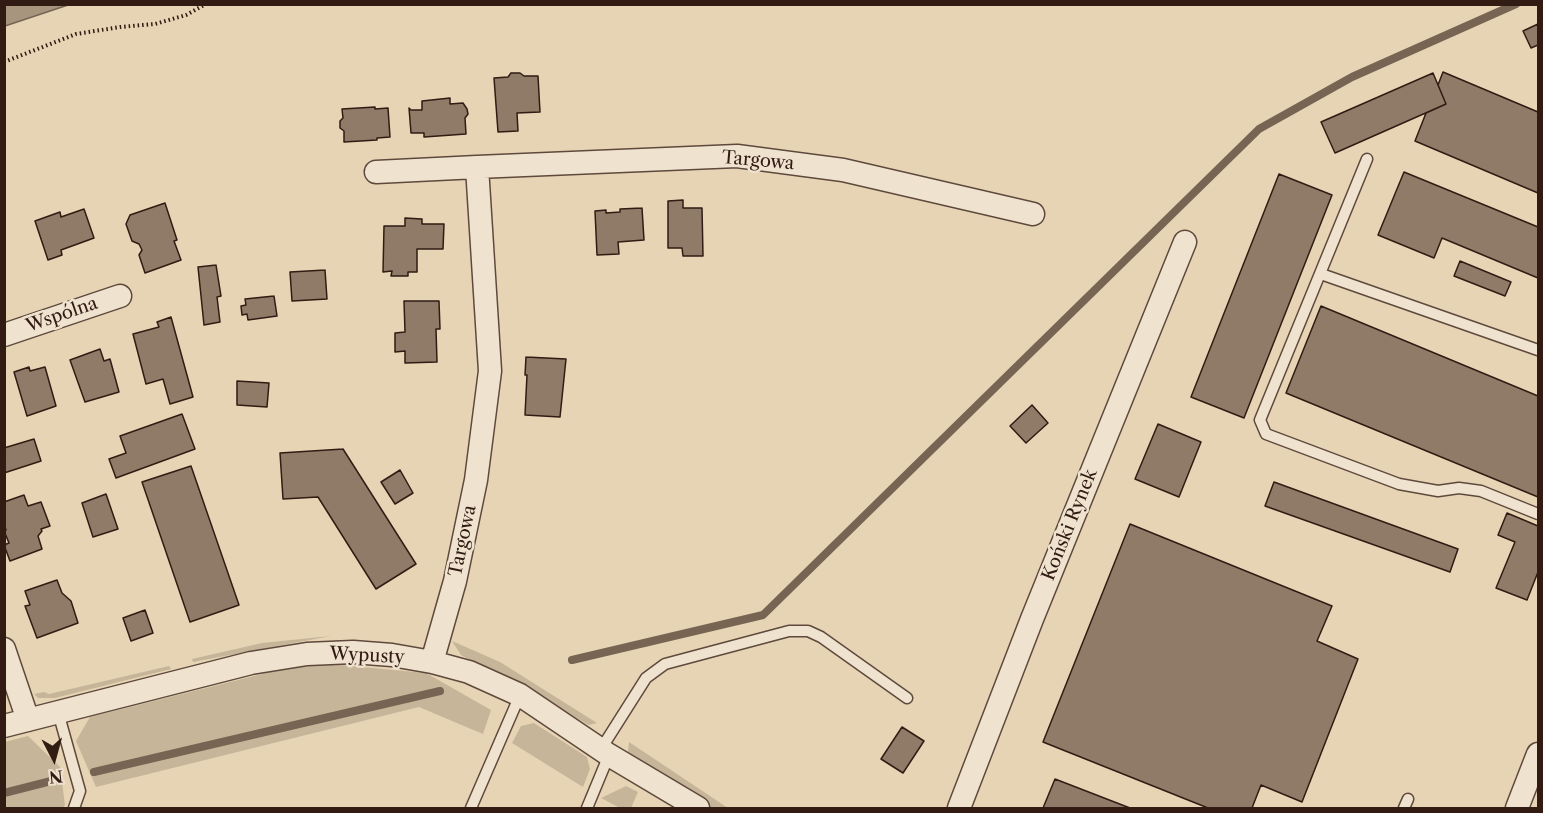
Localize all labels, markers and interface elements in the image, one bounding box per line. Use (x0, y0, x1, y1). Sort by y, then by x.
street label: Targowa (721, 147, 795, 175)
street label: Wspólna (23, 293, 101, 337)
street label: Koński Rynek (1038, 466, 1102, 584)
street label: Targowa (445, 503, 481, 579)
street label: Wypusty (329, 643, 405, 669)
north arrow (24, 729, 84, 789)
text: N (48, 766, 64, 788)

